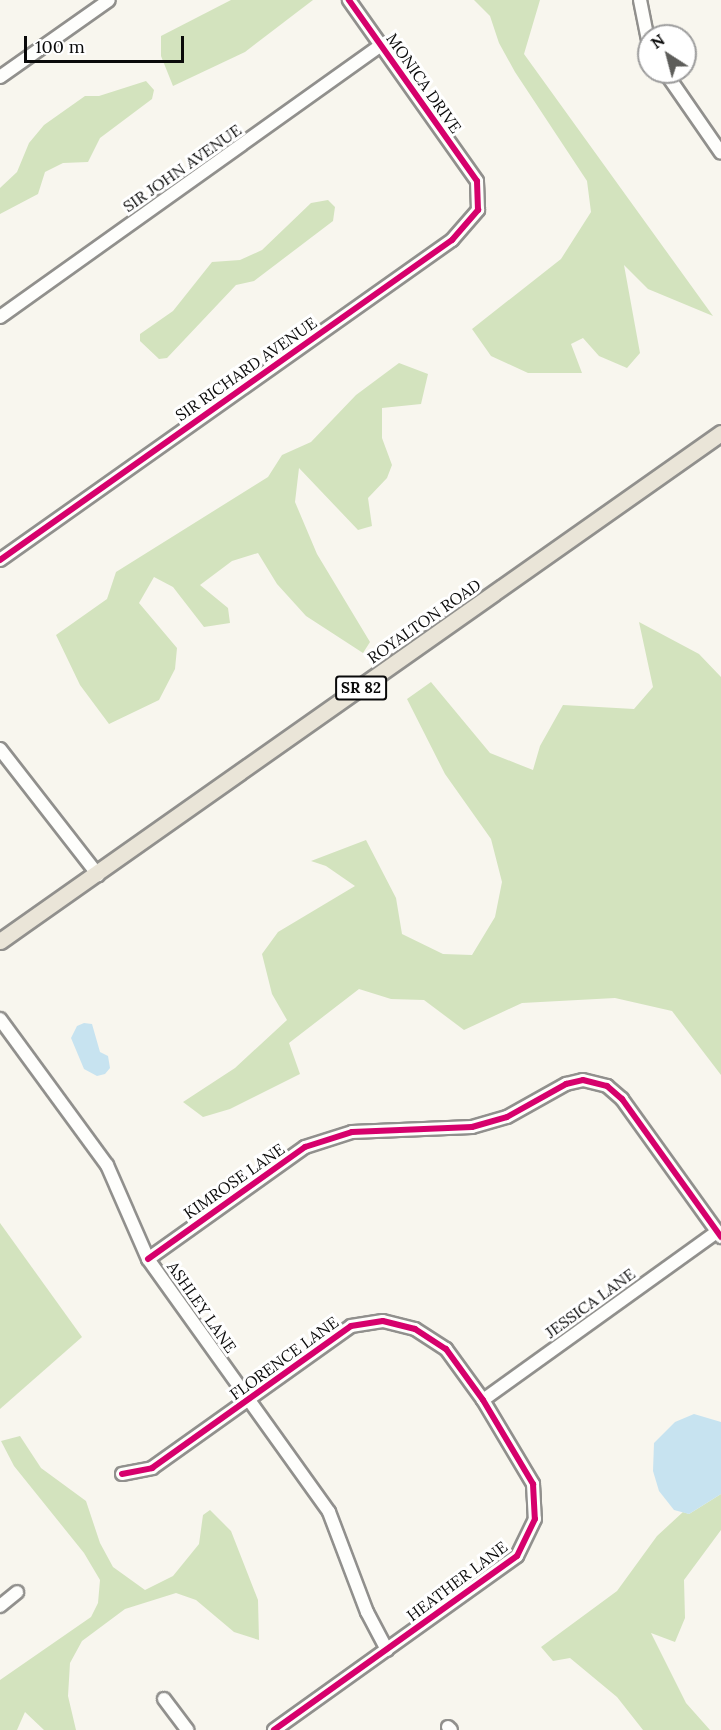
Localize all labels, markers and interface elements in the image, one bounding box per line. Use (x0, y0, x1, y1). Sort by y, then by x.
scale bar (27, 24, 188, 62)
north arrow (637, 24, 697, 84)
street label: MONICA DRIVE (382, 29, 466, 137)
text: N (647, 29, 668, 53)
text: 100 m (35, 35, 85, 58)
street label: SIR JOHN AVENUE (119, 120, 245, 216)
street label: SIR RICHARD AVENUE (172, 313, 320, 425)
street label: ROYALTON ROAD (364, 575, 484, 667)
road number: SR 82 (334, 676, 388, 700)
street label: KIMROSE LANE (180, 1139, 288, 1223)
street label: ASHLEY LANE (164, 1258, 240, 1356)
street label: JESSICA LANE (541, 1264, 639, 1342)
street label: FLORENCE LANE (226, 1312, 342, 1404)
street label: HEATHER LANE (403, 1537, 511, 1625)

